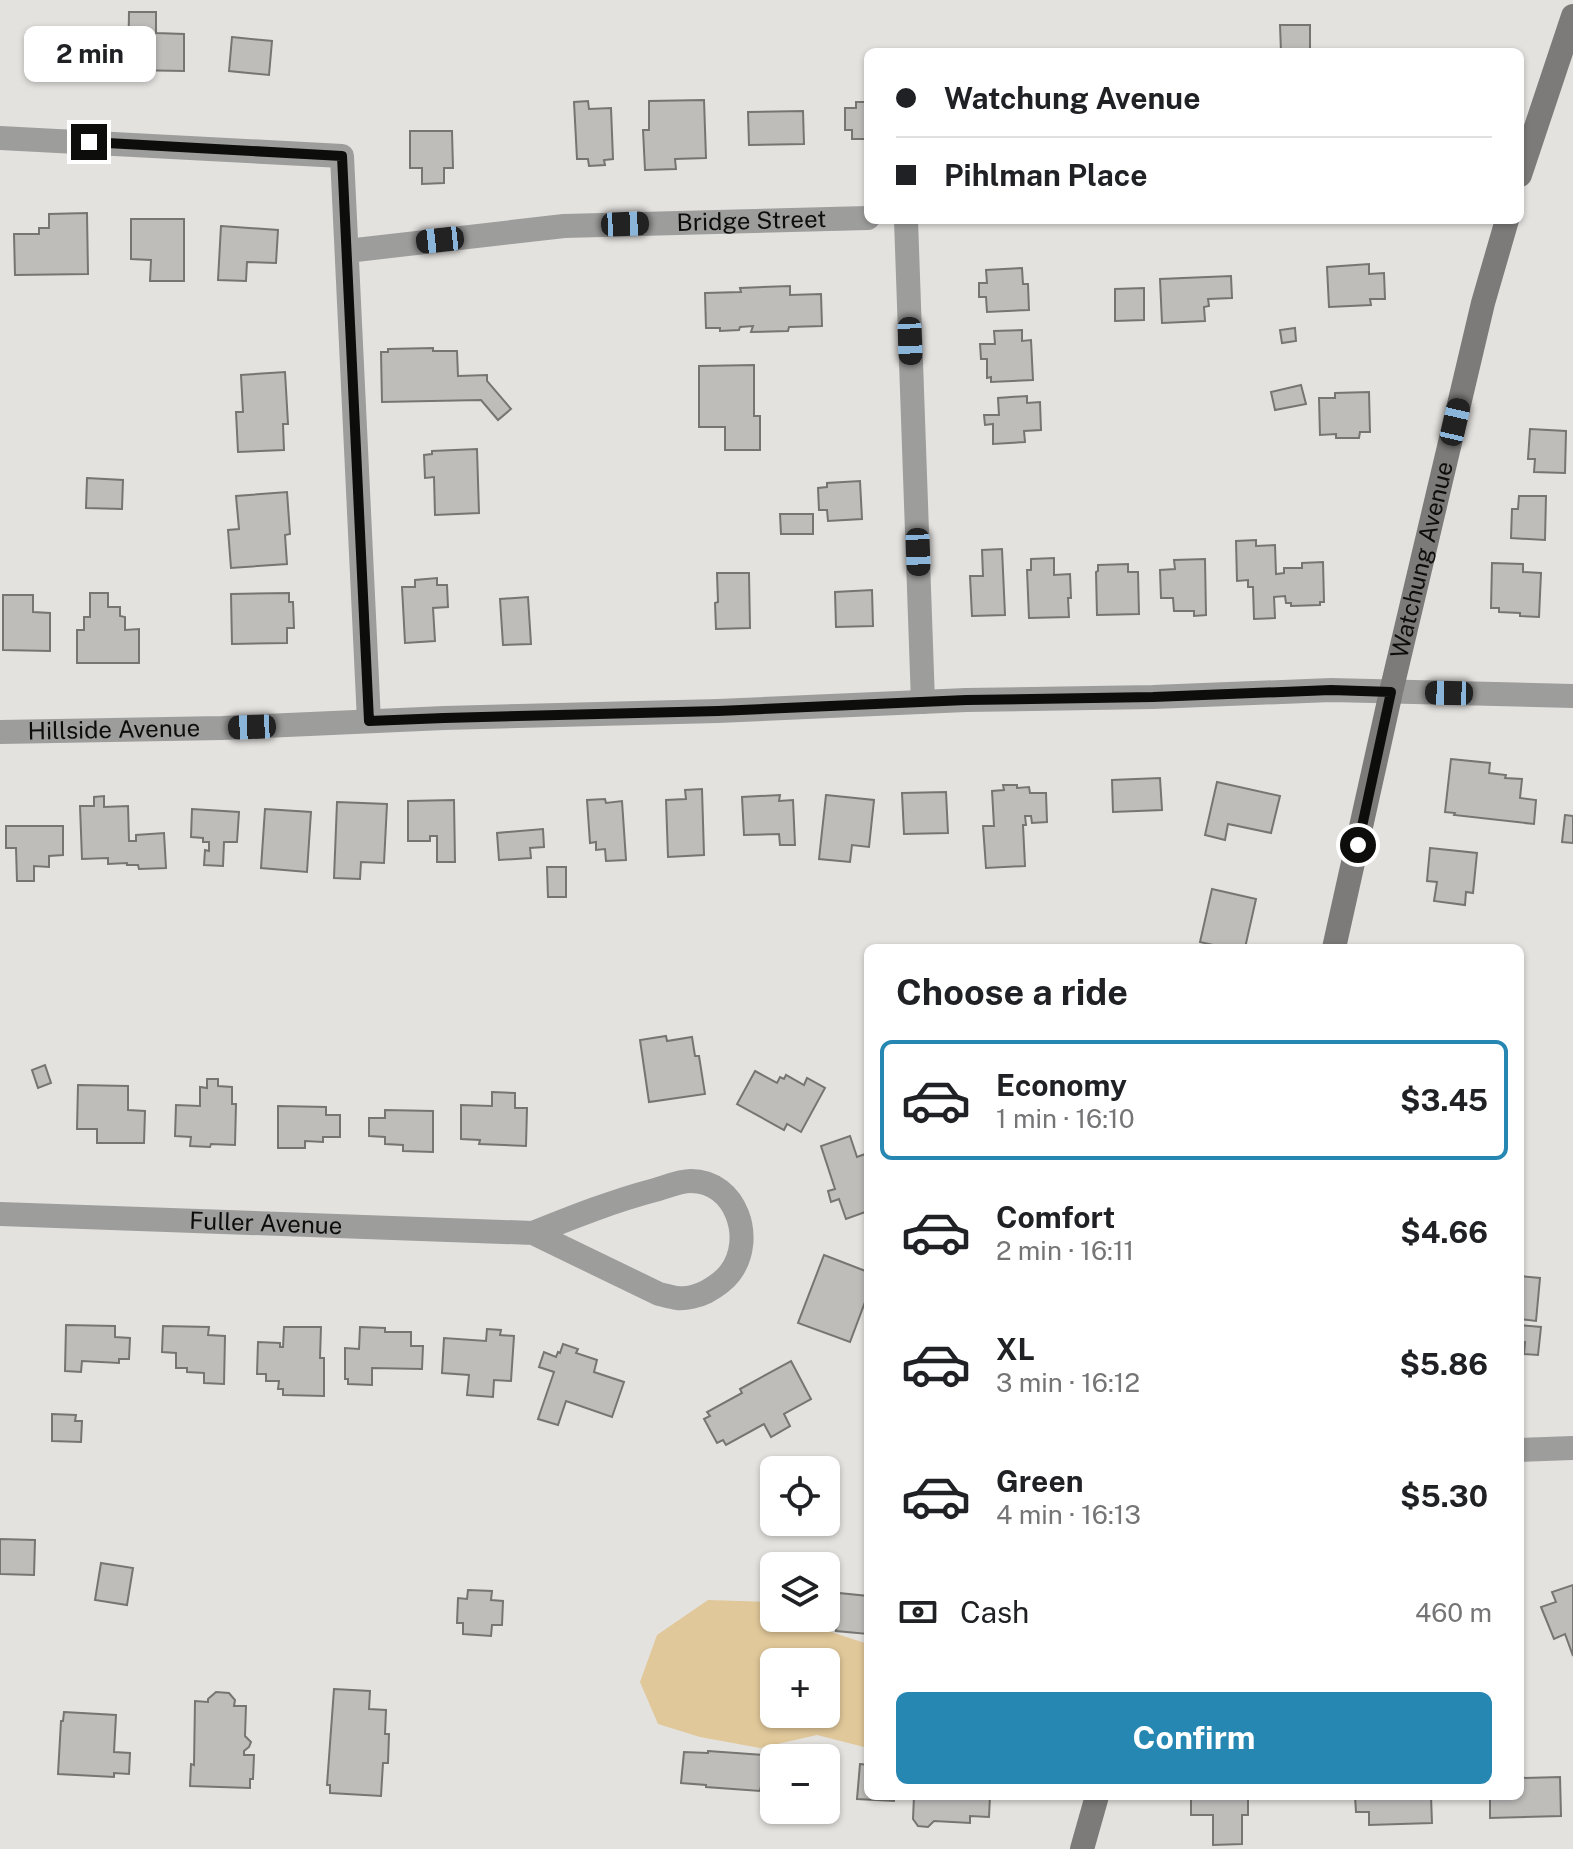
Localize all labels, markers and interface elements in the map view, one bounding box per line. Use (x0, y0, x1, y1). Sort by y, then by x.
callout: 2 min (23, 26, 155, 82)
text: 2 min (56, 38, 124, 69)
text: Watchung Avenue (944, 80, 1200, 116)
route end (71, 124, 107, 160)
text: Pihlman Place (944, 157, 1147, 193)
street label: Bridge Street (676, 204, 827, 236)
car (601, 211, 649, 237)
car (415, 226, 465, 254)
car (897, 317, 923, 365)
car (1438, 396, 1472, 448)
street label: Watchung Avenue (1384, 458, 1458, 661)
car (905, 528, 931, 576)
car (1425, 681, 1473, 705)
street label: Hillside Avenue (27, 713, 200, 744)
car (228, 714, 276, 740)
route start (1340, 827, 1376, 863)
text: Choose a ride (896, 971, 1128, 1013)
icon: car (900, 1064, 972, 1136)
text: Economy (996, 1067, 1127, 1103)
text: $3.45 (1400, 1082, 1488, 1118)
text: 1 min · 16:10 (996, 1103, 1135, 1134)
icon: car (900, 1196, 972, 1268)
text: Comfort (996, 1199, 1115, 1235)
street label: Fuller Avenue (189, 1206, 343, 1239)
text: $4.66 (1400, 1214, 1488, 1250)
text: 2 min · 16:11 (996, 1235, 1134, 1266)
icon: car (900, 1328, 972, 1400)
text: XL (996, 1331, 1035, 1367)
text: $5.86 (1399, 1346, 1488, 1382)
text: 3 min · 16:12 (996, 1367, 1140, 1398)
map controls (760, 1456, 840, 1824)
button: locate (760, 1456, 840, 1536)
icon: car (900, 1460, 972, 1532)
text: Green (996, 1463, 1083, 1499)
text: $5.30 (1400, 1478, 1488, 1514)
text: 4 min · 16:13 (996, 1499, 1141, 1530)
button: layers (760, 1552, 840, 1632)
icon: cash (896, 1590, 940, 1634)
text: Cash (960, 1594, 1029, 1630)
text: 460 m (1415, 1597, 1492, 1628)
button: + (760, 1648, 840, 1728)
button: Confirm (896, 1692, 1492, 1784)
button: − (760, 1744, 840, 1824)

